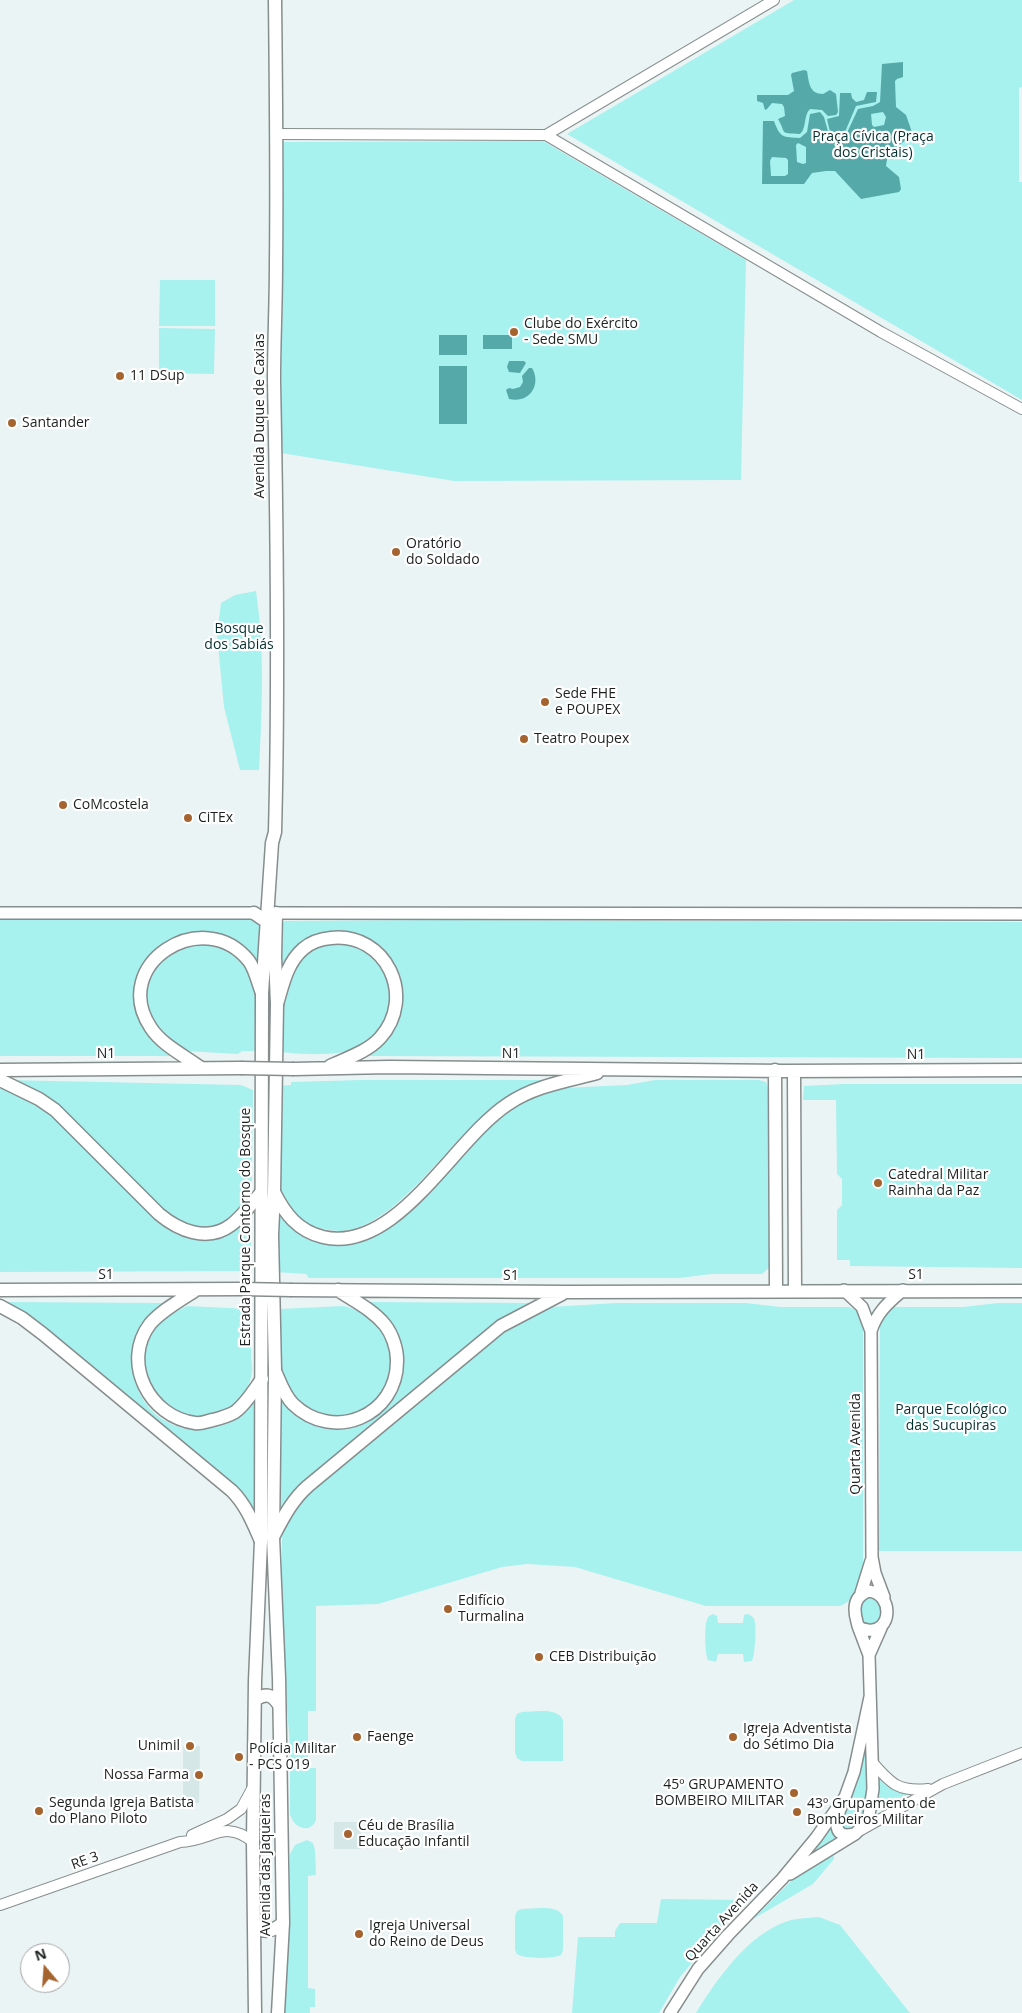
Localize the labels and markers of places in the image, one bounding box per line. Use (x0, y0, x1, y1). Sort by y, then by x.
place label: Clube do Exército - Sede SMU (524, 316, 638, 348)
marker: Clube do Exército - Sede SMU (508, 326, 520, 338)
place label: 11 DSup (130, 368, 185, 384)
marker: 11 DSup (114, 370, 126, 382)
place label: Santander (22, 415, 90, 431)
marker: Santander (6, 417, 18, 429)
place label: Oratório do Soldado (406, 536, 480, 568)
marker: Oratório do Soldado (390, 546, 402, 558)
place label: Sede FHE e POUPEX (555, 686, 620, 719)
marker: Sede FHE e POUPEX (539, 696, 551, 708)
place label: Teatro Poupex (534, 731, 629, 747)
marker: Teatro Poupex (518, 733, 530, 745)
place label: CoMcostela (73, 797, 149, 813)
marker: CoMcostela (57, 799, 69, 811)
place label: CiTEx (198, 810, 233, 826)
marker: CiTEx (182, 812, 194, 824)
place label: Catedral Militar Rainha da Paz (888, 1167, 988, 1200)
marker: Catedral Militar Rainha da Paz (872, 1177, 884, 1189)
place label: Edifício Turmalina (458, 1593, 524, 1625)
marker: Edifício Turmalina (442, 1603, 454, 1615)
place label: CEB Distribuição (549, 1649, 656, 1665)
marker: CEB Distribuição (533, 1651, 545, 1663)
place label: Igreja Adventista do Sétimo Dia (743, 1721, 852, 1754)
place label: Faenge (367, 1729, 414, 1745)
marker: Faenge (351, 1731, 363, 1743)
marker: Igreja Adventista do Sétimo Dia (727, 1731, 739, 1743)
place label: Unimil (138, 1738, 180, 1754)
marker: Unimil (184, 1740, 196, 1752)
place label: Polícia Militar - PCS 019 (249, 1741, 336, 1774)
marker: Polícia Militar - PCS 019 (233, 1751, 245, 1763)
place label: Nossa Farma (104, 1767, 189, 1783)
marker: Nossa Farma (193, 1769, 205, 1781)
place label: 45º GRUPAMENTO BOMBEIRO MILITAR (655, 1777, 784, 1810)
marker: 45º GRUPAMENTO BOMBEIRO MILITAR (788, 1787, 800, 1799)
place label: Segunda Igreja Batista do Plano Piloto (49, 1795, 194, 1828)
place label: 43º Grupamento de Bombeiros Militar (807, 1796, 936, 1828)
marker: Segunda Igreja Batista do Plano Piloto (33, 1805, 45, 1817)
marker: 43º Grupamento de Bombeiros Militar (791, 1806, 803, 1818)
place label: Céu de Brasília Educação Infantil (358, 1818, 470, 1850)
marker: Céu de Brasília Educação Infantil (342, 1828, 354, 1840)
place label: Igreja Universal do Reino de Deus (369, 1918, 484, 1950)
marker: Igreja Universal do Reino de Deus (353, 1928, 365, 1940)

